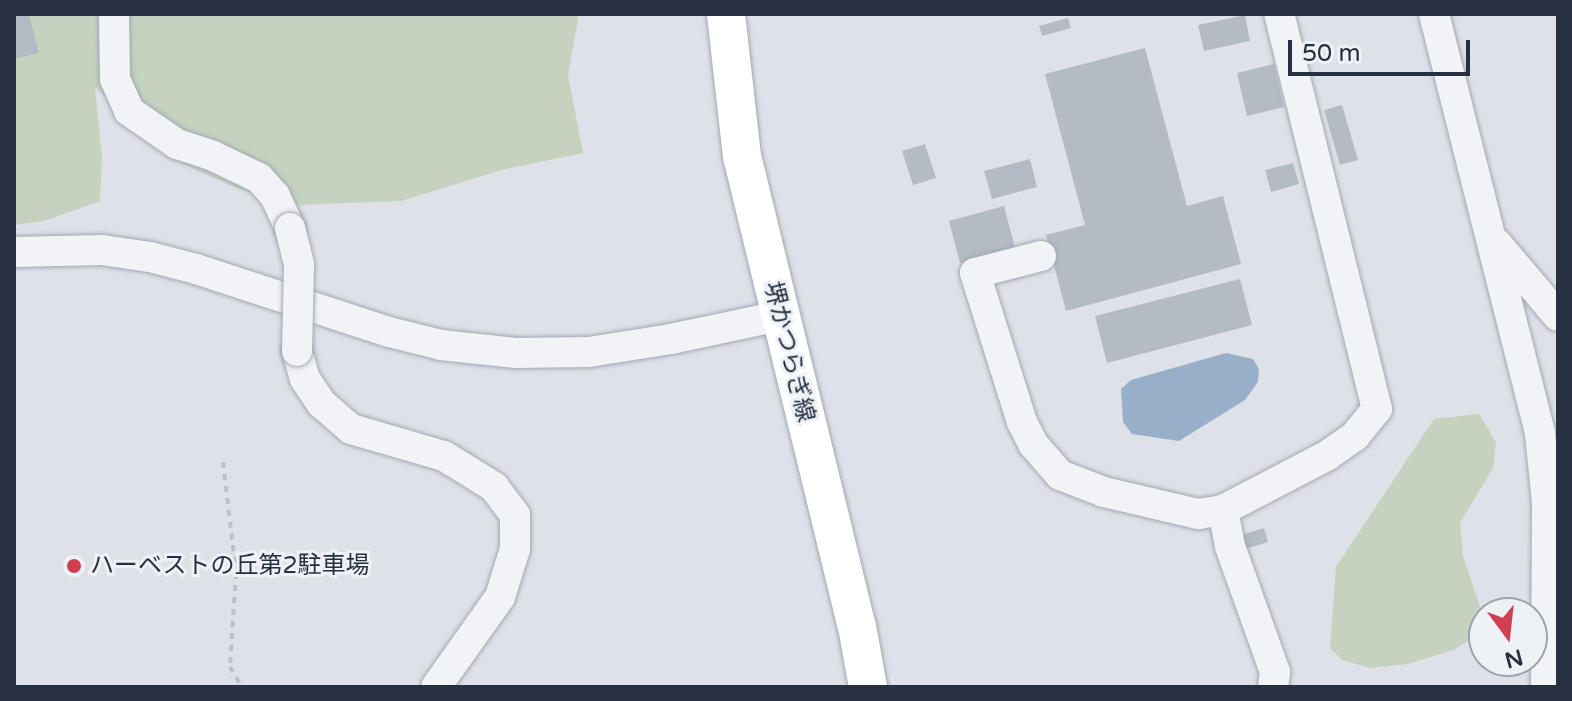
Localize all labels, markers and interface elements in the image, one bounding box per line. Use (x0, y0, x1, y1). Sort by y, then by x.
scale bar (1292, 24, 1474, 74)
text: 50 m (1302, 39, 1360, 68)
street label: 堺かつらぎ線 (758, 279, 820, 425)
place label: ハーベストの丘第2駐車場 (90, 552, 369, 580)
marker: ハーベストの丘第2駐車場 (65, 557, 83, 575)
north arrow (1468, 597, 1548, 677)
text: N (1502, 643, 1526, 673)

